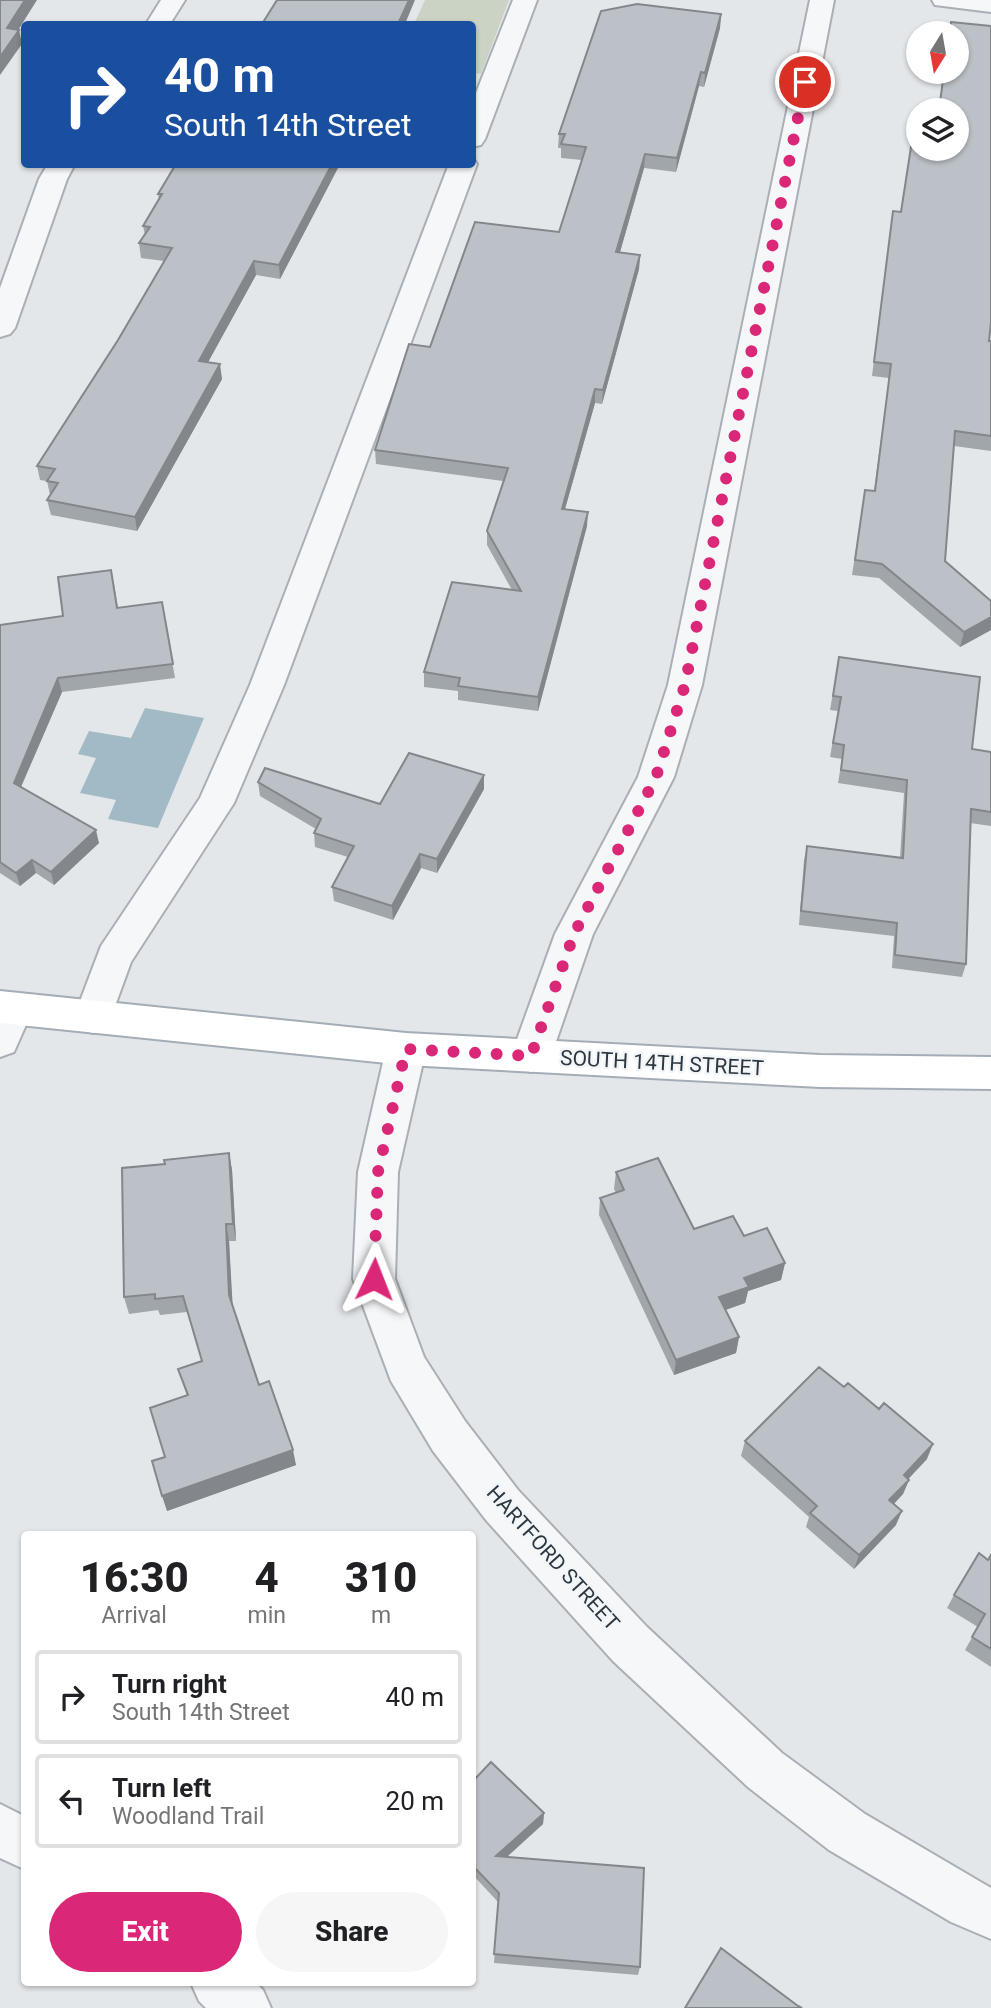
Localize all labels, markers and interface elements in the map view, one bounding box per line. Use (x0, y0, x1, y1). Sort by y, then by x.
north arrow (906, 21, 970, 84)
map controls (906, 21, 969, 161)
text: 40 m (164, 47, 275, 104)
icon: right (49, 49, 140, 140)
pin (775, 52, 835, 112)
icon: arrive (786, 63, 824, 101)
button: layers (906, 98, 969, 161)
text: South 14th Street (164, 106, 411, 144)
street label: SOUTH 14TH STREET (559, 1046, 765, 1080)
position arrow (337, 1242, 411, 1316)
street label: HARTFORD STREET (482, 1481, 624, 1636)
text: 16:30 (80, 1553, 189, 1602)
text: 4 (255, 1553, 279, 1602)
text: 310 (345, 1553, 417, 1602)
text: Arrival (102, 1602, 167, 1629)
text: min (247, 1602, 286, 1629)
text: m (371, 1602, 391, 1629)
text: Turn right (112, 1669, 227, 1699)
icon: right (53, 1678, 91, 1716)
text: 40 m (386, 1682, 444, 1712)
text: South 14th Street (112, 1699, 290, 1726)
text: Turn left (112, 1773, 211, 1803)
icon: left (53, 1782, 91, 1820)
text: 20 m (386, 1786, 444, 1816)
text: Woodland Trail (112, 1803, 264, 1830)
button: Exit (49, 1892, 242, 1972)
button: Share (256, 1892, 448, 1972)

